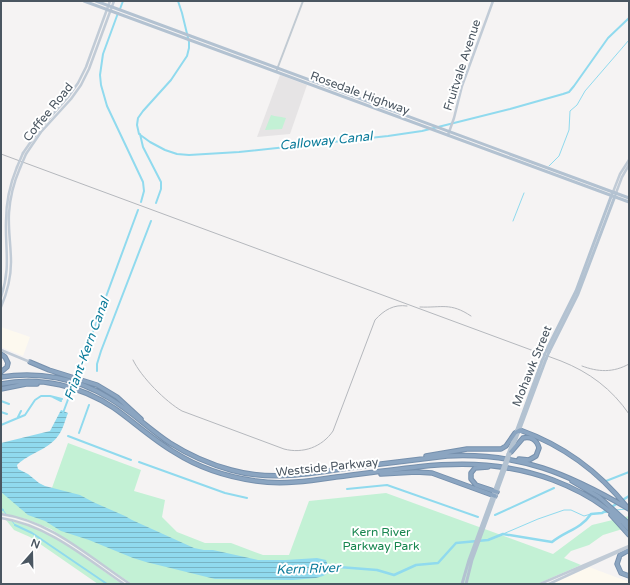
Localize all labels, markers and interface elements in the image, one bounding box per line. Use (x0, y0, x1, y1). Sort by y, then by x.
street label: Fruitvale Avenue (441, 17, 483, 112)
street label: Rosedale Highway (308, 68, 412, 118)
street label: Coffee Road (20, 80, 76, 144)
water label: Calloway Canal (279, 128, 375, 154)
water label: Friant-Kern Canal (61, 294, 114, 403)
street label: Mohawk Street (509, 323, 555, 409)
street label: Westside Parkway (275, 455, 380, 479)
park label: Kern River Parkway Park (343, 525, 420, 553)
north arrow (12, 533, 52, 573)
text: N (29, 536, 42, 552)
water label: Kern River (276, 560, 342, 578)

